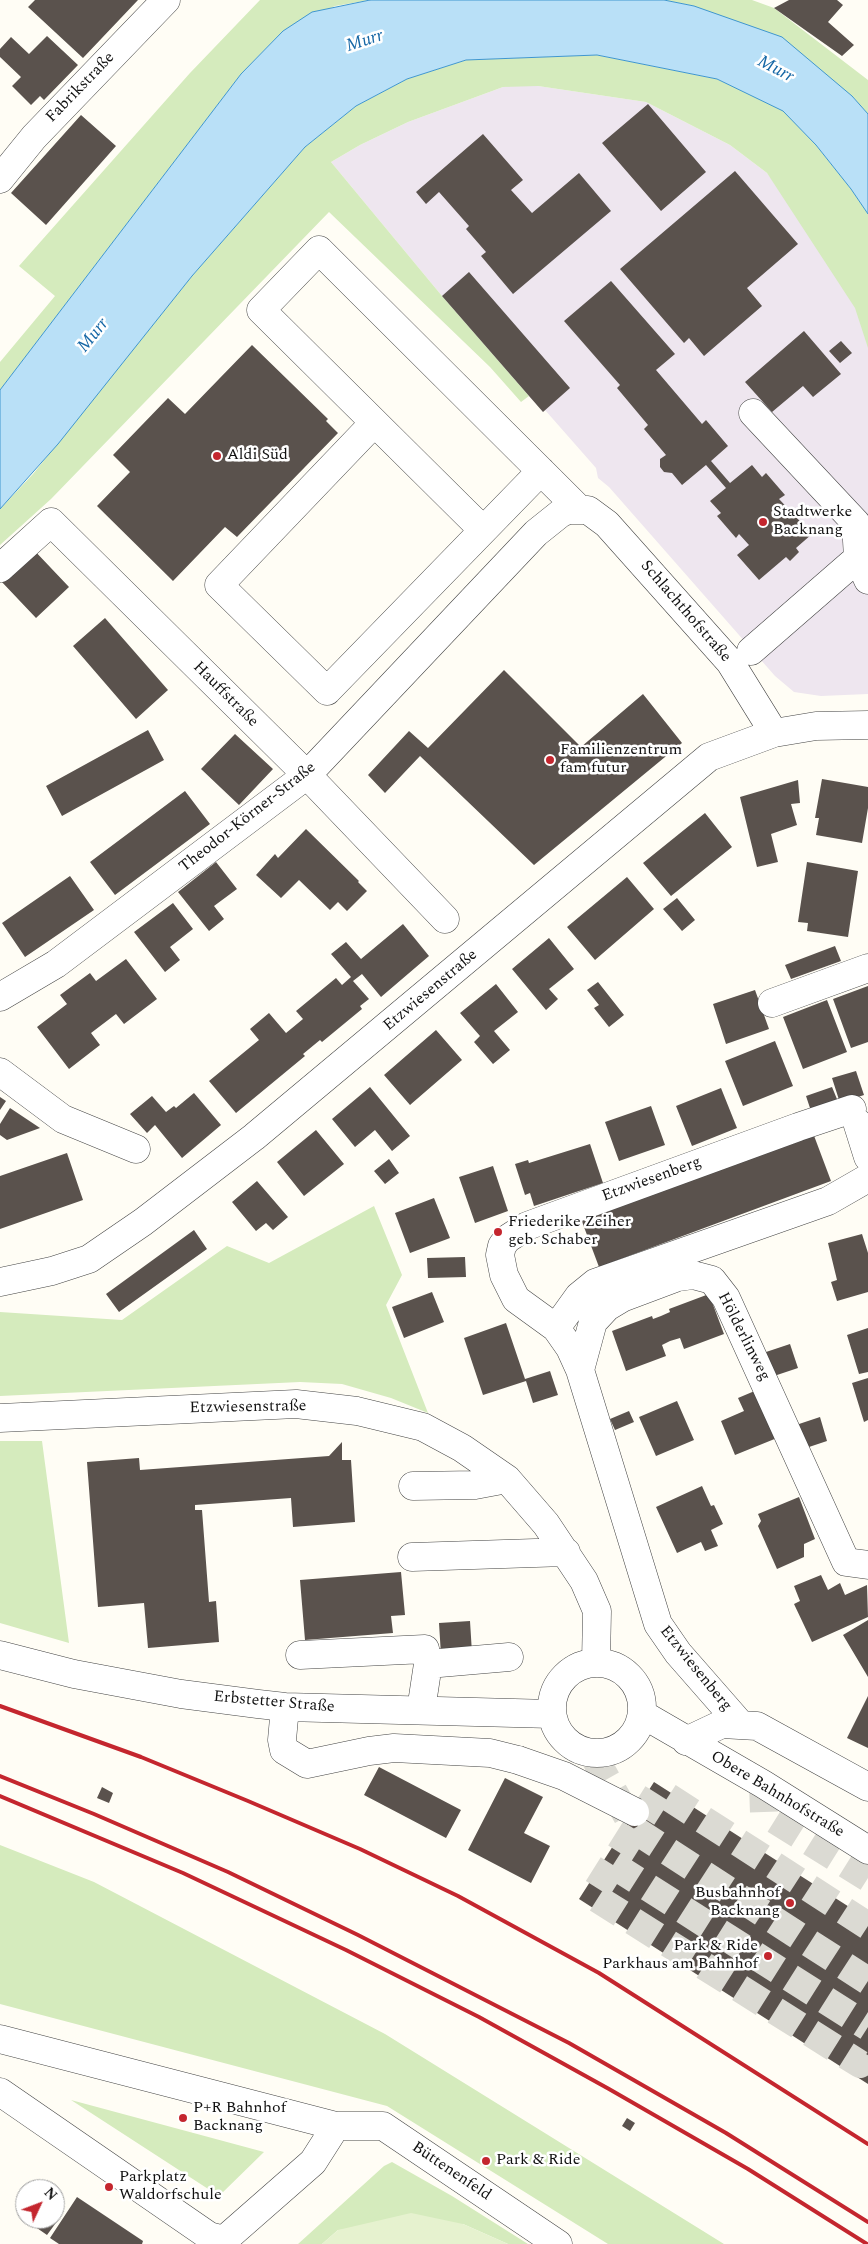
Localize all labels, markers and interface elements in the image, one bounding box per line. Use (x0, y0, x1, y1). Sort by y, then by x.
water label: Murr (344, 26, 386, 58)
street label: Fabrikstraße (43, 49, 119, 127)
water label: Murr (753, 52, 797, 88)
water label: Murr (74, 314, 114, 358)
place label: Aldi Süd (227, 446, 288, 466)
marker: Aldi Süd (211, 450, 223, 462)
place label: Stadtwerke Backnang (773, 503, 852, 541)
marker: Stadtwerke Backnang (757, 516, 769, 528)
street label: Schlachthofstraße (636, 557, 734, 667)
street label: Hauffstraße (188, 658, 262, 732)
place label: Familienzentrum fam futur (560, 741, 682, 779)
marker: Familienzentrum fam futur (544, 754, 556, 766)
street label: Theodor-Körner-Straße (176, 759, 320, 877)
street label: Etzwiesenstraße (380, 946, 482, 1036)
street label: Etzwiesenberg (600, 1153, 704, 1207)
place label: Friederike Zeiher geb. Schaber (508, 1213, 631, 1251)
marker: Friederike Zeiher geb. Schaber (492, 1226, 504, 1238)
street label: Hölderlinweg (712, 1290, 774, 1384)
street label: Etzwiesenstraße (189, 1397, 307, 1419)
street label: Etzwiesenberg (655, 1622, 735, 1716)
street label: Erbstetter Straße (213, 1688, 335, 1718)
street label: Obere Bahnhofstraße (707, 1748, 847, 1842)
place label: Busbahnhof Backnang (695, 1884, 780, 1922)
marker: Busbahnhof Backnang (784, 1897, 796, 1909)
place label: Park & Ride Parkhaus am Bahnhof (602, 1937, 758, 1975)
marker: Park & Ride Parkhaus am Bahnhof (762, 1950, 774, 1962)
place label: P+R Bahnhof Backnang (193, 2099, 286, 2137)
marker: P+R Bahnhof Backnang (177, 2112, 189, 2124)
street label: Büttenenfeld (408, 2138, 494, 2206)
place label: Park & Ride (496, 2151, 580, 2171)
marker: Park & Ride (480, 2155, 492, 2167)
place label: Parkplatz Waldorfschule (119, 2168, 222, 2206)
north arrow (15, 2179, 65, 2229)
marker: Parkplatz Waldorfschule (103, 2181, 115, 2193)
text: N (39, 2183, 62, 2205)

